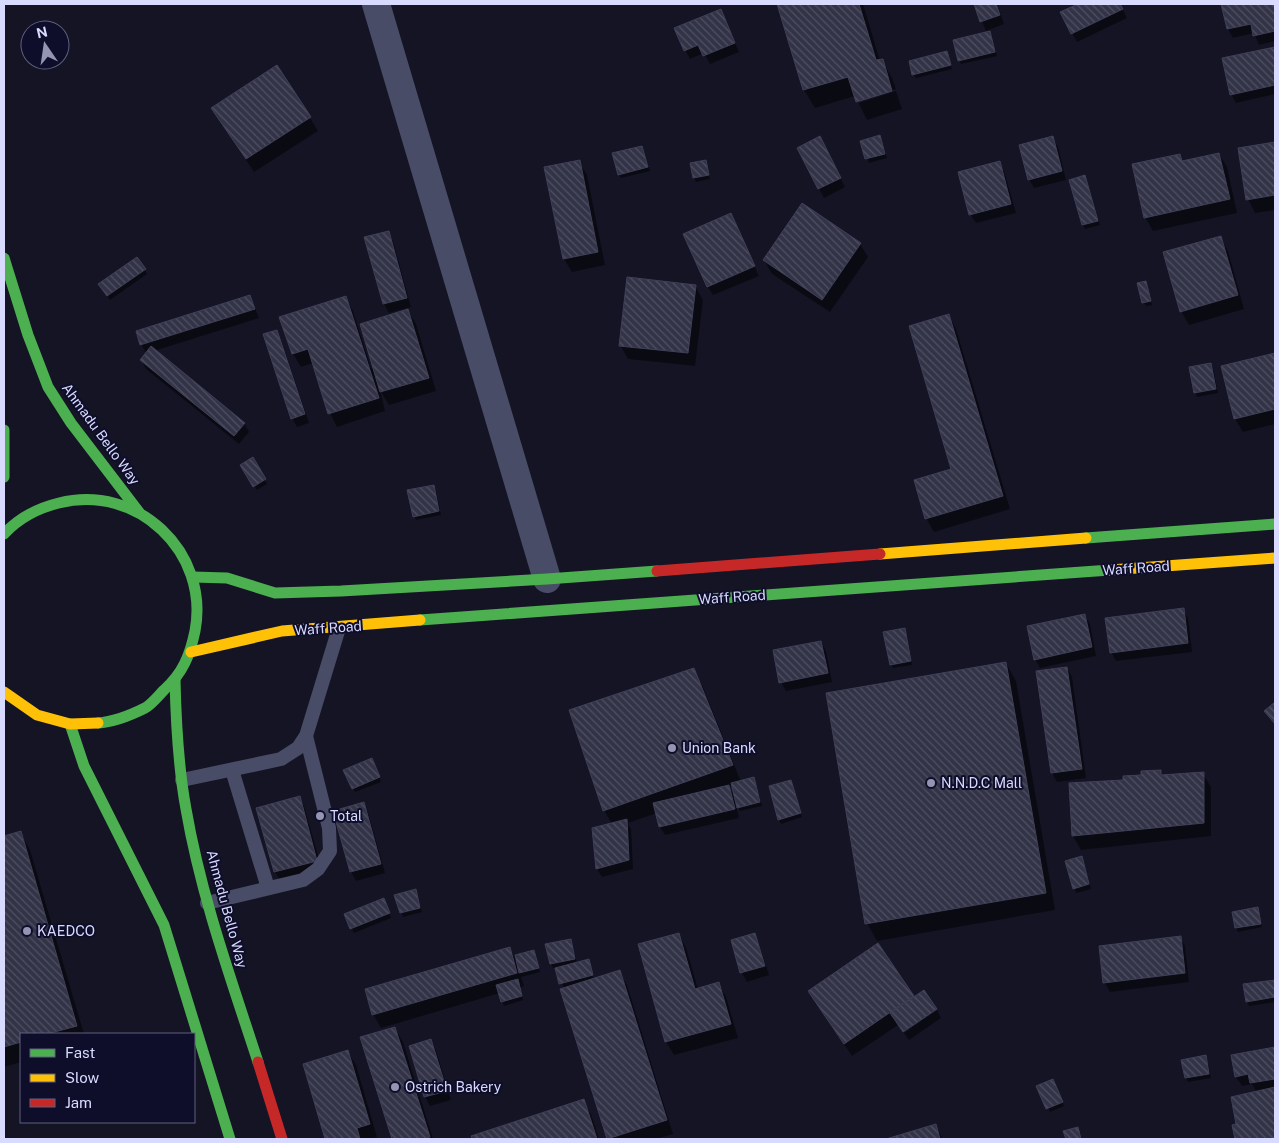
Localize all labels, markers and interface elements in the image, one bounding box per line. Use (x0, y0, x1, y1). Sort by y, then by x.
north arrow (20, 20, 70, 70)
text: N (35, 23, 49, 41)
street label: Ahmadu Bello Way (59, 380, 144, 488)
street label: Waff Road (1102, 558, 1170, 578)
street label: Waff Road (698, 587, 766, 607)
street label: Waff Road (294, 618, 362, 638)
place label: Union Bank (682, 740, 756, 756)
marker: Union Bank (666, 742, 678, 754)
place label: N.N.D.C Mall (941, 775, 1022, 791)
marker: N.N.D.C Mall (925, 777, 937, 789)
place label: Total (330, 808, 362, 824)
marker: Total (314, 810, 326, 822)
street label: Ahmadu Bello Way (204, 848, 251, 970)
place label: KAEDCO (37, 923, 95, 939)
marker: KAEDCO (21, 925, 33, 937)
legend (20, 1033, 195, 1123)
text: Fast (65, 1044, 95, 1061)
text: Slow (65, 1069, 100, 1086)
place label: Ostrich Bakery (405, 1079, 502, 1095)
marker: Ostrich Bakery (389, 1081, 401, 1093)
text: Jam (65, 1094, 92, 1111)

